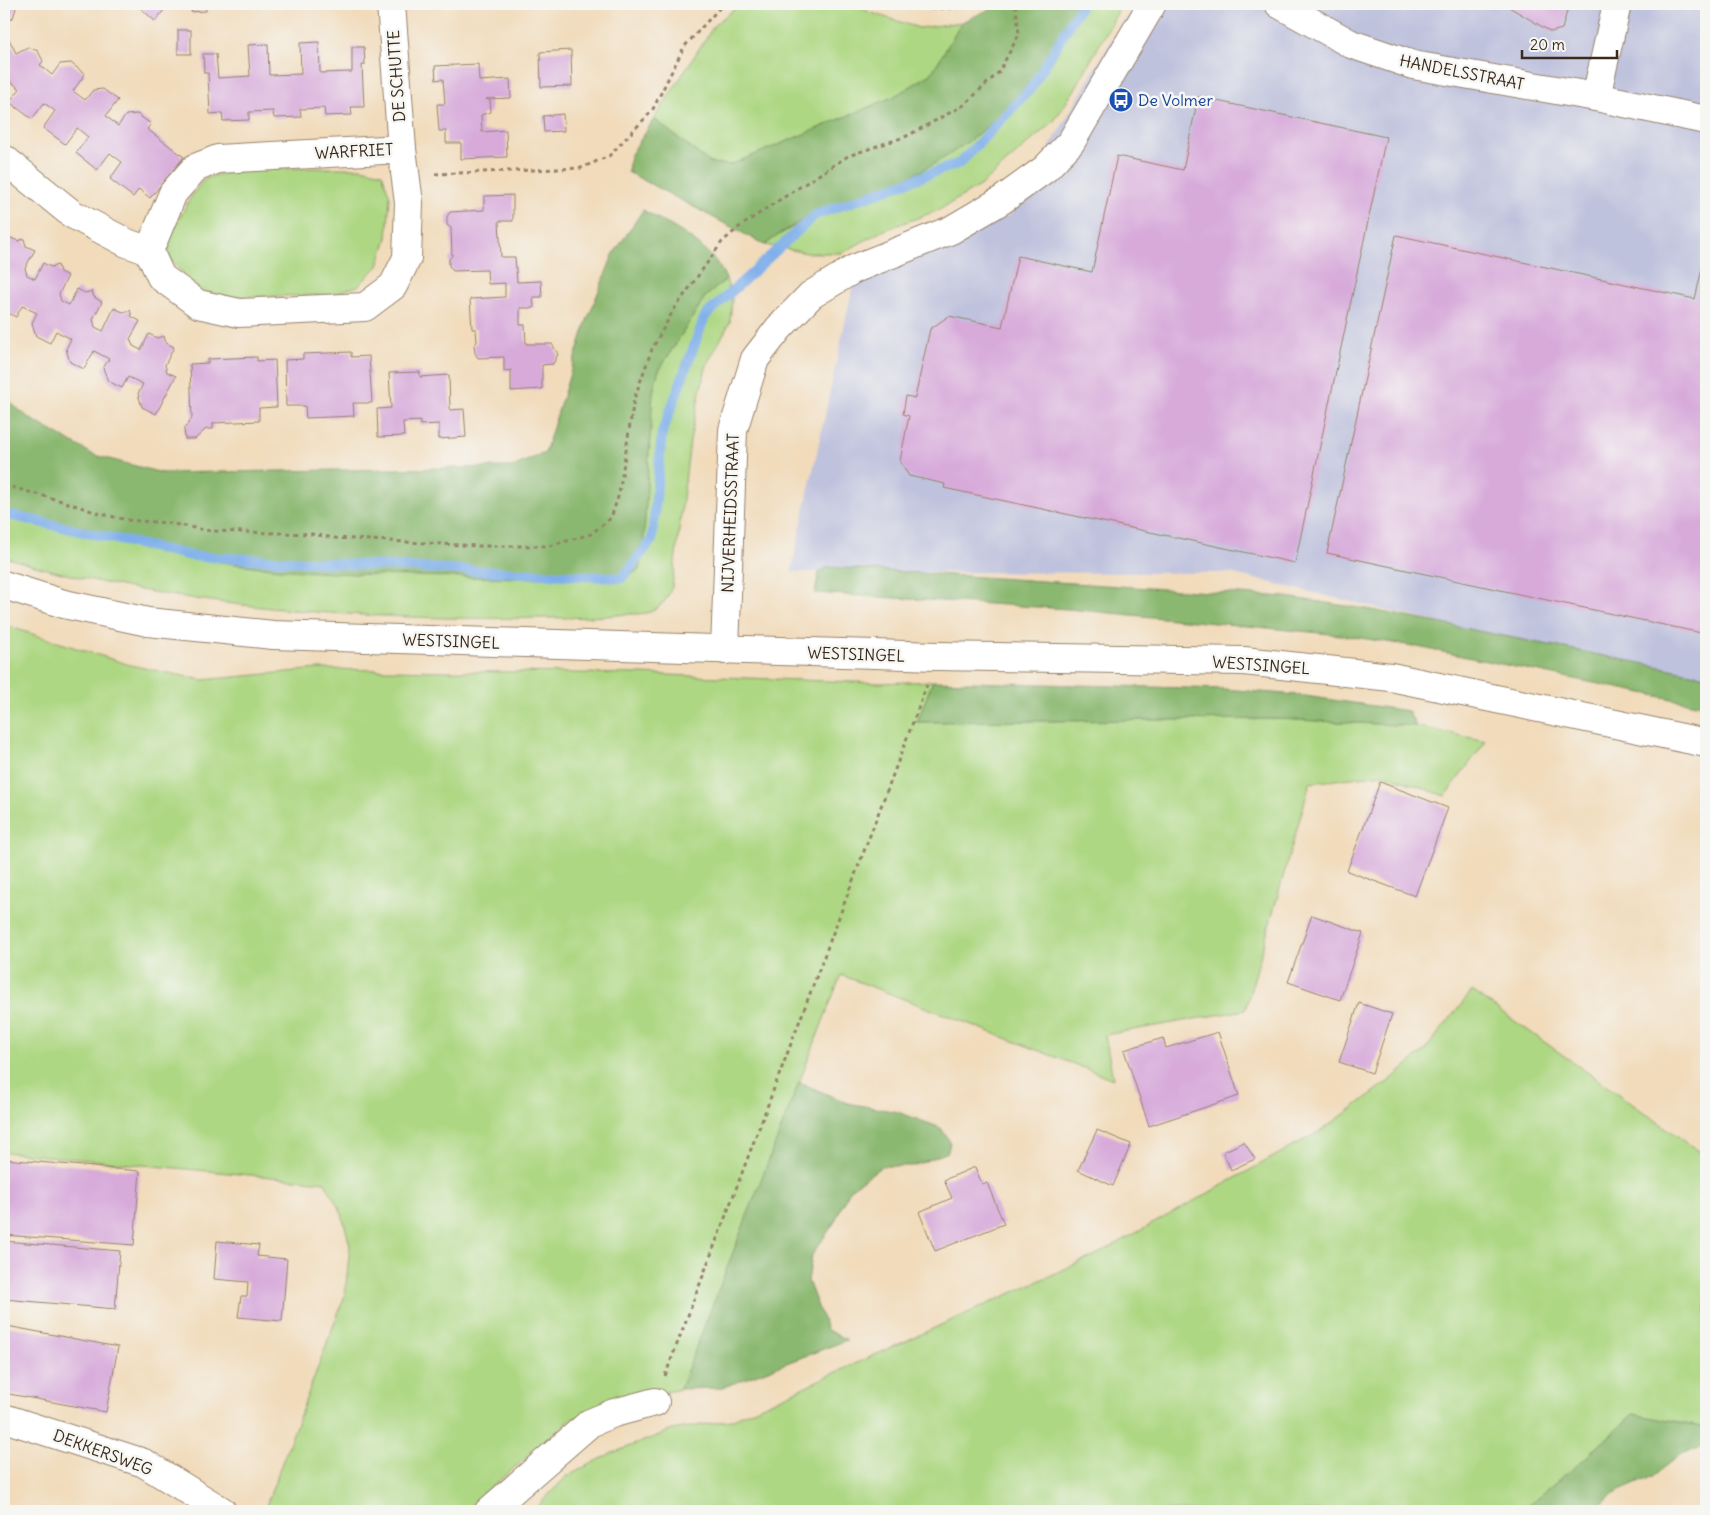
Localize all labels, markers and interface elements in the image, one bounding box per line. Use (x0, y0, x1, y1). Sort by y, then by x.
scale bar (1522, 28, 1618, 60)
street label: DE SCHUTTE (383, 29, 409, 123)
text: 20 m (1530, 35, 1565, 54)
street label: HANDELSSTRAAT (1398, 50, 1526, 94)
bus stop icon: De Volmer (1108, 87, 1134, 113)
place label: De Volmer (1138, 90, 1213, 110)
street label: WARFRIET (314, 139, 394, 163)
street label: NIJVERHEIDSSTRAAT (717, 433, 743, 593)
street label: WESTSINGEL (402, 629, 500, 653)
street label: WESTSINGEL (807, 642, 905, 666)
street label: WESTSINGEL (1212, 652, 1311, 678)
street label: DEKKERSWEG (51, 1425, 155, 1479)

